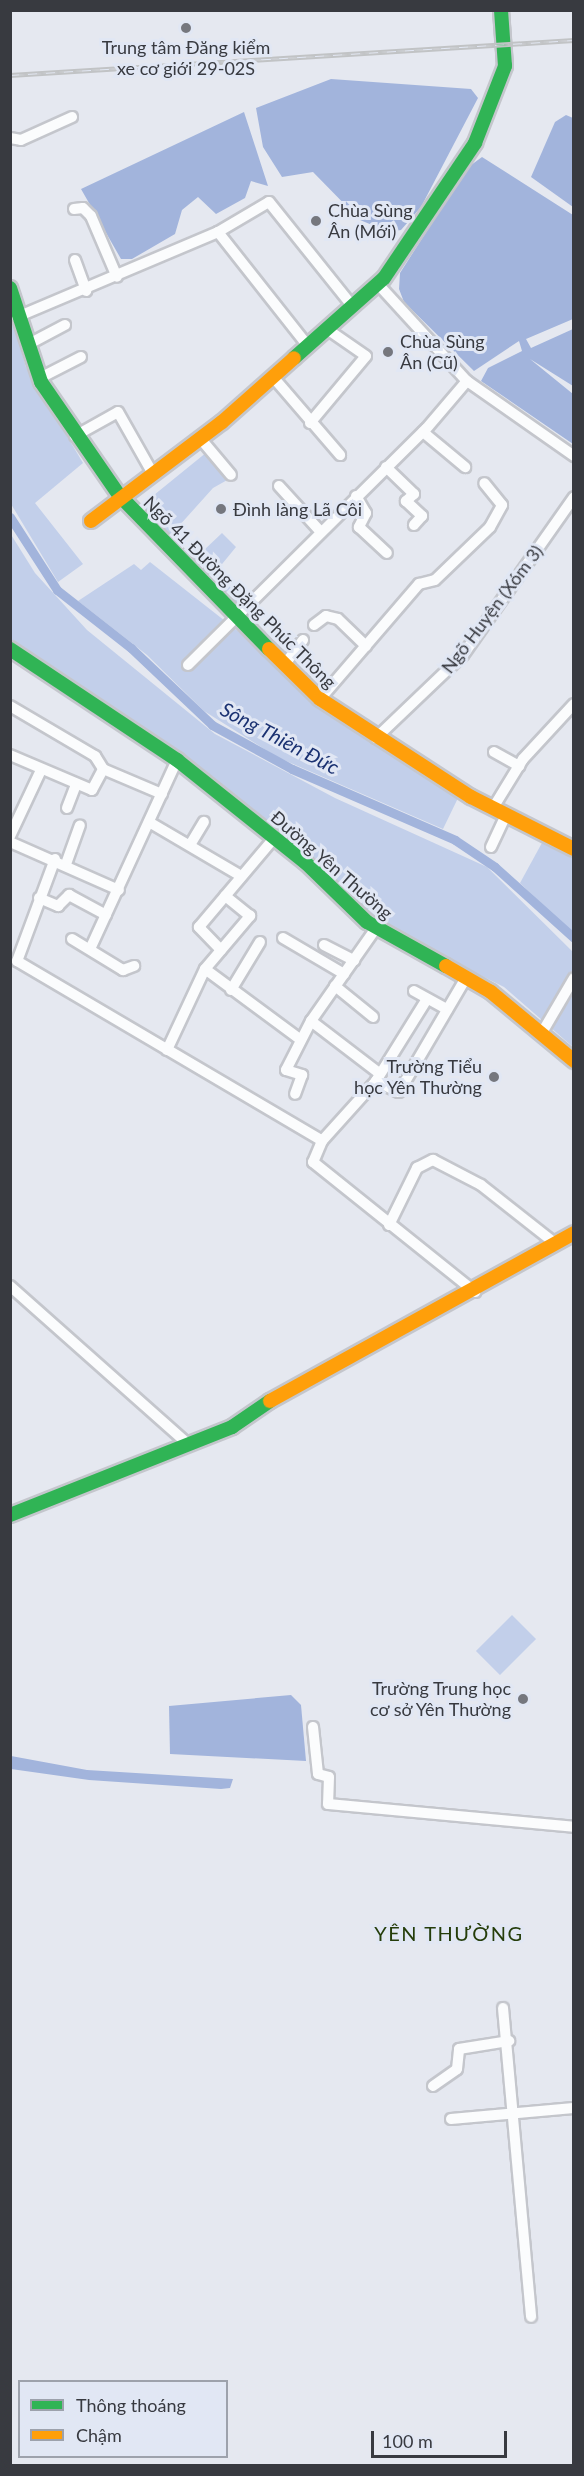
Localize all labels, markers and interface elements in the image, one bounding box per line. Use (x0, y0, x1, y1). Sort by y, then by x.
marker: Trung tâm Đăng kiểm xe cơ giới 29-02S (179, 21, 193, 35)
place label: Trung tâm Đăng kiểm xe cơ giới 29-02S (102, 37, 270, 80)
place label: Chùa Sùng Ân (Mới) (328, 200, 413, 242)
marker: Chùa Sùng Ân (Mới) (309, 214, 323, 228)
place label: Chùa Sùng Ân (Cũ) (400, 331, 485, 374)
marker: Chùa Sùng Ân (Cũ) (381, 345, 395, 359)
street label: Ngõ 41 Đường Đặng Phúc Thông (139, 491, 341, 693)
place label: Đình làng Lã Côi (233, 498, 362, 520)
marker: Đình làng Lã Côi (214, 502, 228, 516)
street label: Ngõ Huyện (Xóm 3) (437, 541, 547, 677)
water label: Sông Thiên Đức (216, 697, 344, 779)
street label: Đường Yên Thường (266, 806, 398, 924)
place label: Trường Tiểu học Yên Thường (353, 1056, 482, 1098)
marker: Trường Tiểu học Yên Thường (487, 1070, 501, 1084)
place label: Trường Trung học cơ sở Yên Thường (368, 1678, 511, 1720)
marker: Trường Trung học cơ sở Yên Thường (516, 1692, 530, 1706)
district label: YÊN THƯỜNG (374, 1921, 524, 1945)
legend (18, 2380, 228, 2458)
text: Thông thoáng (76, 2394, 186, 2416)
scale bar (374, 2419, 510, 2457)
text: Chậm (76, 2424, 122, 2446)
text: 100 m (382, 2430, 433, 2452)

